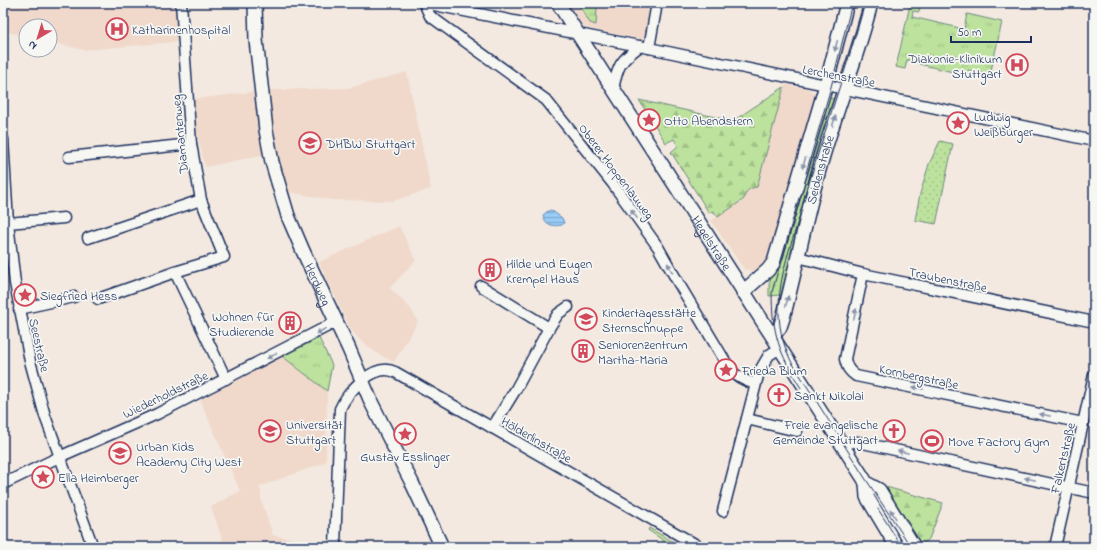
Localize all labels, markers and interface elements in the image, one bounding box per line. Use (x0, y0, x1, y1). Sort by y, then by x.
hospital icon: Katharinenhospital (104, 16, 130, 42)
north arrow (18, 18, 58, 58)
scale bar (951, 18, 1031, 44)
place label: Katharinenhospital (132, 21, 230, 40)
text: 50 m (957, 24, 981, 42)
text: N (25, 36, 40, 54)
one-way arrow (832, 40, 838, 53)
place label: Diakonie-Klinikum Stuttgart (907, 50, 1003, 85)
hospital icon: Diakonie-Klinikum Stuttgart (1004, 52, 1030, 78)
street label: Lerchenstraße (801, 60, 877, 93)
street label: Diamantenweg (167, 93, 195, 175)
place icon: Otto Abendstern (636, 107, 662, 133)
place label: Ludwig Weißburger (974, 108, 1034, 143)
place icon: Ludwig Weißburger (945, 110, 971, 136)
place label: Otto Abendstern (664, 112, 753, 131)
one-way arrow (831, 114, 837, 126)
street label: Oberer Hoppenlauweg (573, 120, 658, 225)
school or university icon: DHBW Stuttgart (297, 130, 323, 156)
street label: Seidenstraße (802, 133, 840, 206)
place label: DHBW Stuttgart (325, 135, 416, 155)
one-way arrow (801, 158, 807, 170)
one-way arrow (630, 208, 638, 219)
street label: Hegelstraße (686, 212, 736, 275)
place label: Hilde und Eugen Krempel Haus (506, 255, 592, 289)
building icon: Hilde und Eugen Krempel Haus (477, 257, 503, 283)
street label: Herdweg (299, 260, 335, 310)
one-way arrow (667, 262, 673, 274)
street label: Traubenstraße (907, 263, 989, 298)
place icon: Siegfried Hess (12, 282, 38, 308)
place label: Siegfried Hess (40, 287, 118, 307)
one-way arrow (784, 294, 790, 306)
place label: Kindertagesstätte Sternschnuppe (602, 304, 696, 338)
school or university icon: Kindertagesstätte Sternschnuppe (573, 306, 599, 332)
place label: Wohnen für Studierende (209, 308, 275, 342)
one-way arrow (852, 308, 858, 320)
building icon: Wohnen für Studierende (277, 310, 303, 336)
street label: Seestraße (23, 317, 54, 374)
one-way arrow (316, 327, 327, 334)
place label: Seniorenzentrum Martha-Maria (598, 336, 688, 370)
building icon: Seniorenzentrum Martha-Maria (570, 338, 596, 364)
one-way arrow (266, 353, 278, 359)
place icon: Frieda Blum (713, 357, 739, 383)
street label: Kornbergstraße (877, 360, 960, 396)
place label: Frieda Blum (741, 362, 807, 381)
street label: Wiederholdstraße (120, 366, 212, 424)
church icon: Sankt Nikolai (766, 382, 792, 408)
one-way arrow (912, 385, 924, 391)
place label: Sankt Nikolai (794, 387, 864, 406)
street label: Hölderlinstraße (497, 412, 575, 468)
one-way arrow (1039, 412, 1051, 418)
place label: Universität Stuttgart (286, 416, 343, 451)
place label: Freie evangelische Gemeinde Stuttgart (773, 416, 879, 451)
school or university icon: Universität Stuttgart (257, 418, 283, 444)
church icon: Freie evangelische Gemeinde Stuttgart (881, 418, 907, 444)
place icon: Gustav Esslinger (392, 421, 418, 447)
street label: Falkertstraße (1046, 421, 1081, 497)
sports icon: Move Factory Gym (919, 428, 945, 454)
place label: Move Factory Gym (948, 433, 1049, 453)
place label: Urban Kids Academy City West (136, 438, 242, 473)
school or university icon: Urban Kids Academy City West (107, 440, 133, 466)
place label: Gustav Esslinger (360, 448, 451, 468)
one-way arrow (897, 448, 909, 454)
place icon: Ella Heimberger (30, 464, 56, 490)
place label: Ella Heimberger (58, 469, 140, 489)
one-way arrow (1024, 475, 1036, 481)
one-way arrow (890, 508, 897, 520)

